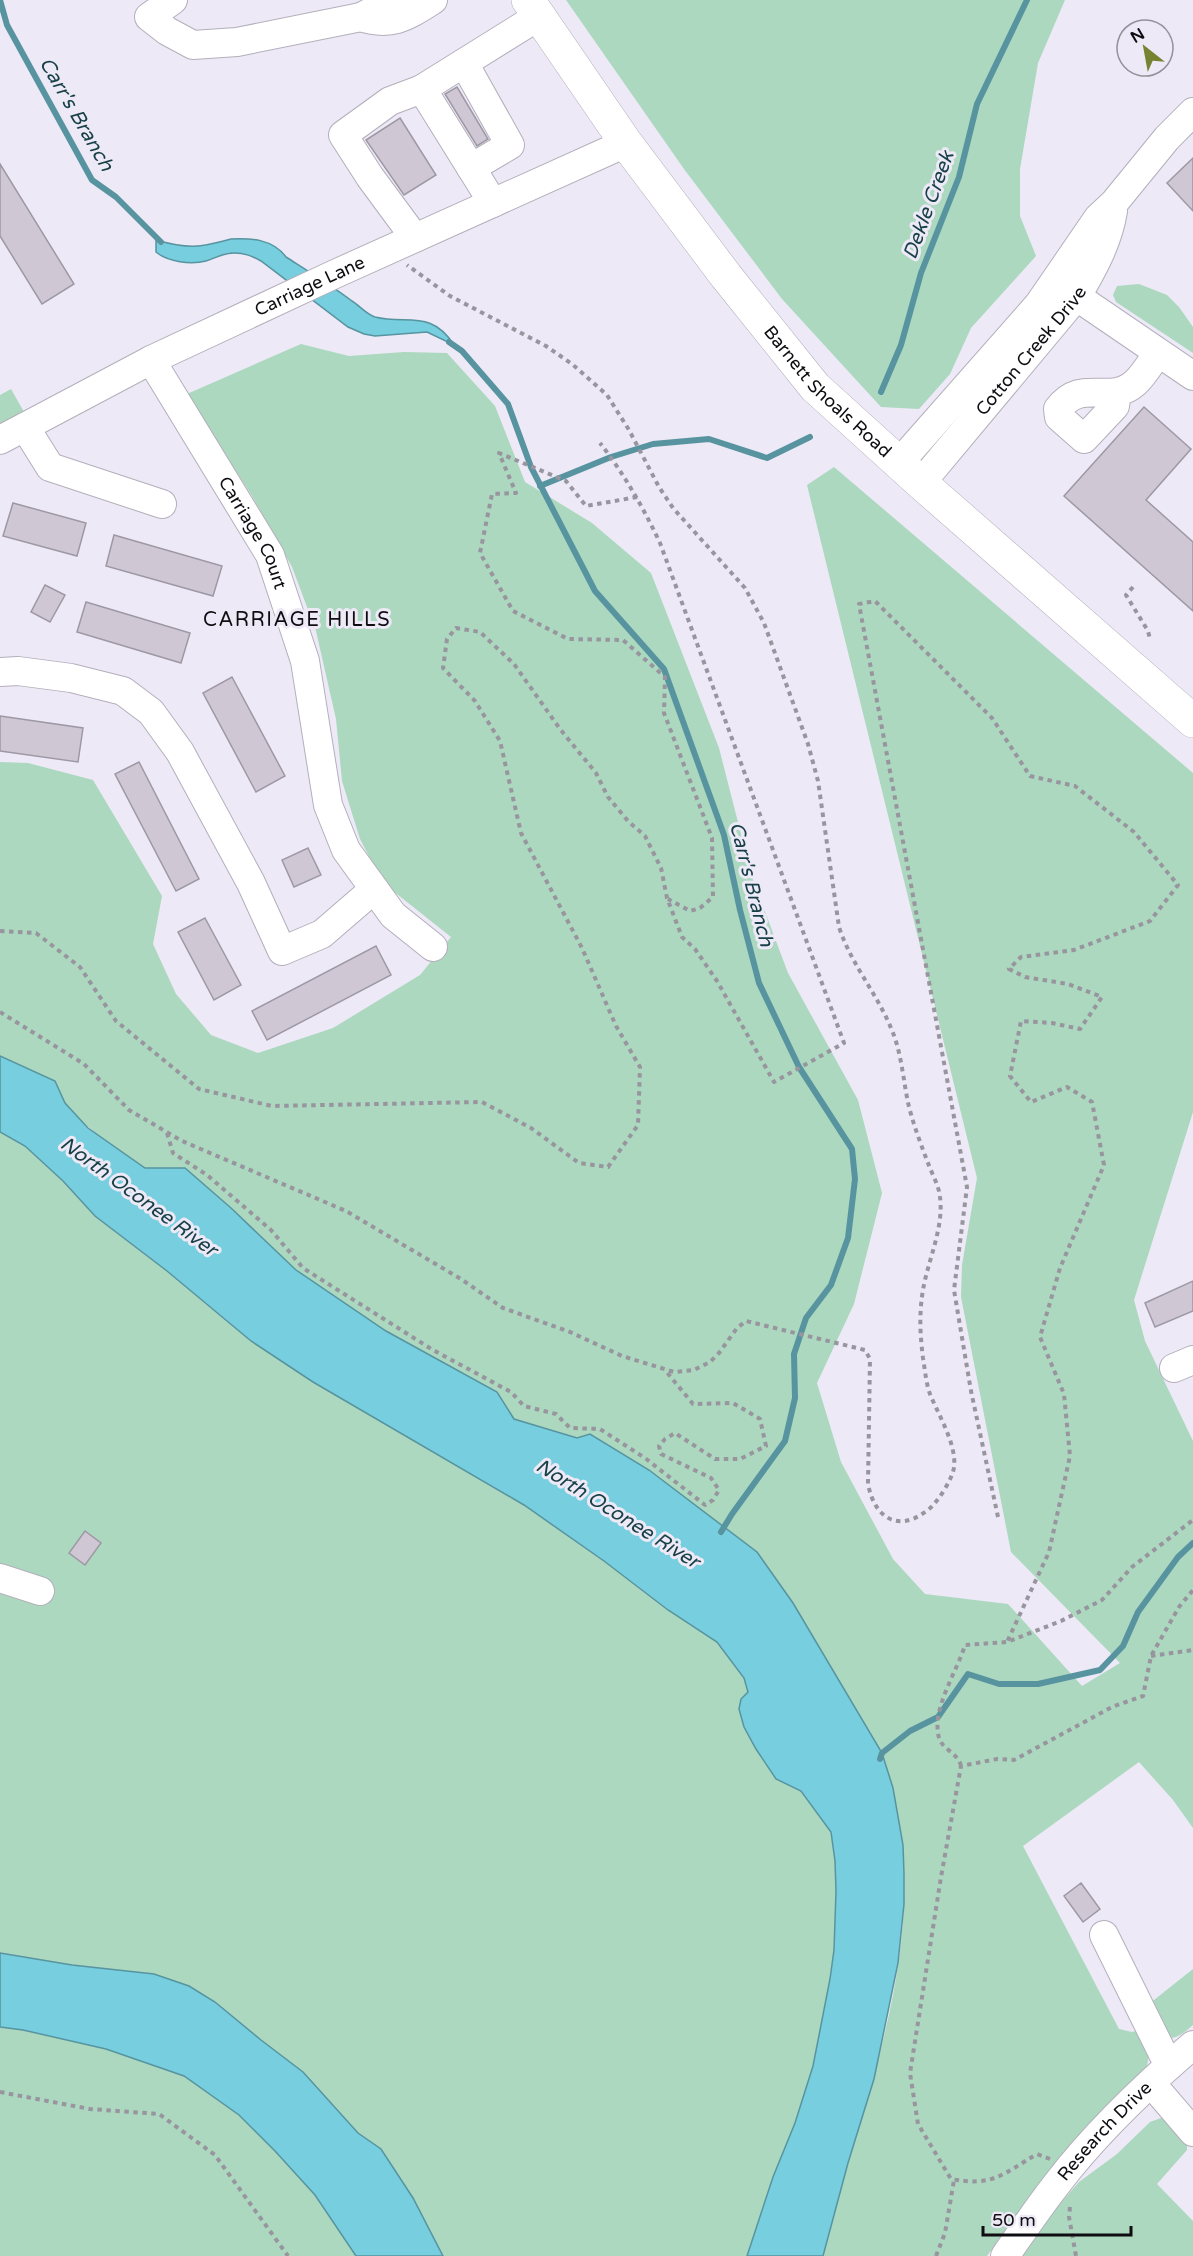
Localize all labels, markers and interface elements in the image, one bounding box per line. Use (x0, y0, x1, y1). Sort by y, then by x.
north arrow (1115, 18, 1175, 78)
text: N (1127, 24, 1148, 48)
water label: Carr's Branch (34, 53, 119, 176)
water label: Dekle Creek (898, 146, 960, 263)
street label: Carriage Lane (251, 251, 368, 321)
street label: Cotton Creek Drive (971, 282, 1091, 420)
street label: Barnett Shoals Road (759, 321, 896, 462)
street label: Carriage Court (214, 472, 292, 592)
district label: CARRIAGE HILLS (203, 608, 391, 632)
water label: Carr's Branch (724, 820, 778, 950)
water label: North Oconee River (55, 1132, 223, 1263)
water label: North Oconee River (531, 1454, 705, 1575)
street label: Research Drive (1053, 2077, 1156, 2185)
scale bar (983, 2199, 1132, 2237)
text: 50 m (992, 2209, 1036, 2231)

